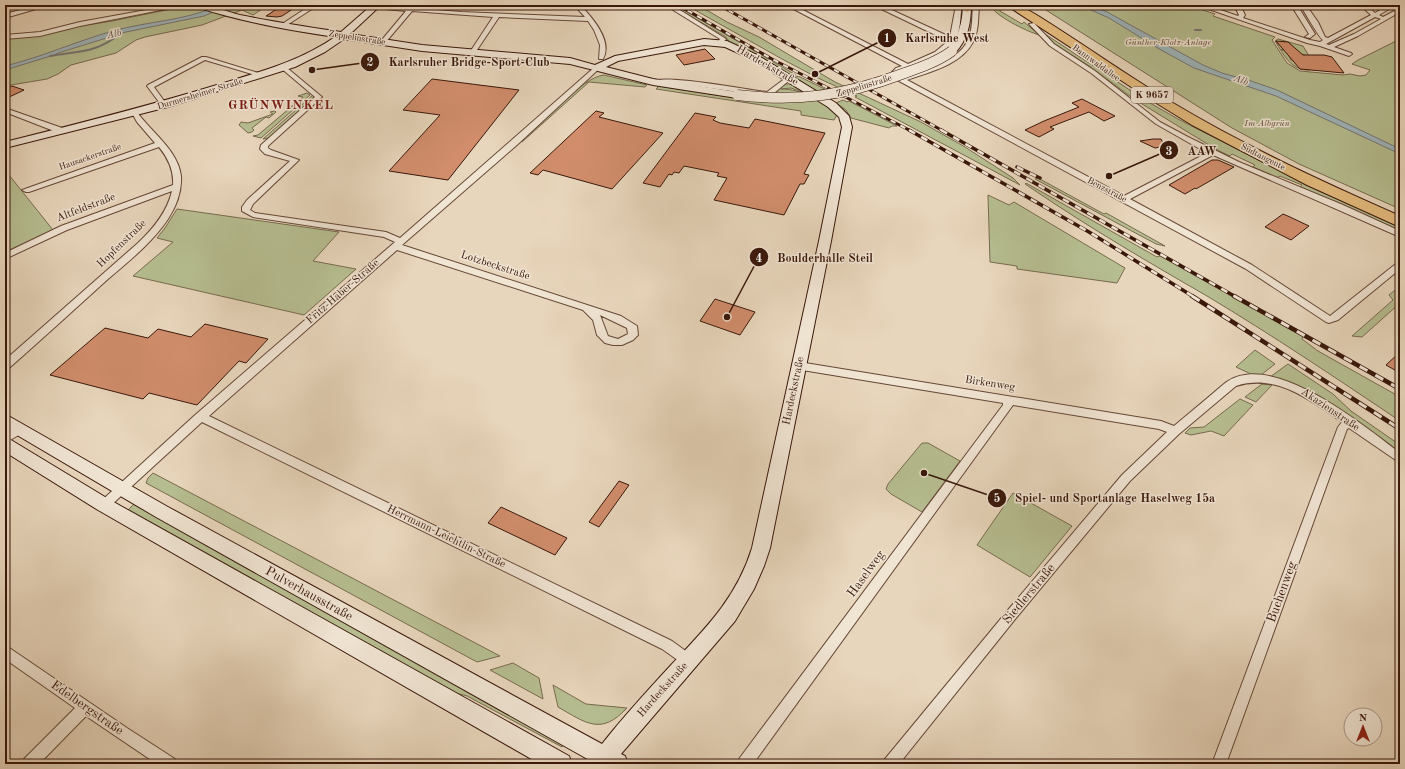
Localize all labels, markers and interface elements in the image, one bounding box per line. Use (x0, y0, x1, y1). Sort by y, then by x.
callout: Karlsruhe West (877, 26, 997, 50)
water label: Alb (105, 27, 123, 41)
street label: Zeppelinstraße (328, 29, 386, 47)
text: 1 (884, 33, 890, 45)
text: Karlsruhe West (905, 33, 990, 45)
park label: Günther-Klotz-Anlage (1125, 38, 1211, 47)
street label: Bannwaldallee (1071, 43, 1121, 83)
street label: Hardeckstraße (734, 44, 800, 88)
callout: Karlsruher Bridge-Sport-Club (360, 50, 558, 74)
text: 2 (367, 57, 374, 69)
text: Karlsruher Bridge-Sport-Club (388, 57, 550, 69)
water label: Alb (1231, 72, 1250, 87)
street label: Zeppelinstraße (835, 73, 893, 99)
street label: Durmersheimer Straße (156, 77, 244, 111)
road number: K 9657 (1131, 87, 1173, 103)
district label: GRÜNWINKEL (228, 97, 334, 112)
park label: Im Albgrün (1243, 119, 1290, 128)
callout: AAW (1159, 138, 1224, 162)
street label: Hausackerstraße (58, 142, 122, 172)
street label: Südtangente (1239, 142, 1287, 172)
text: 3 (1166, 146, 1173, 158)
text: AAW (1187, 146, 1217, 158)
street label: Benzstraße (1086, 176, 1128, 204)
street label: Altfeldstraße (55, 192, 117, 224)
street label: Hopfenstraße (95, 218, 149, 270)
callout: Boulderhalle Steil (749, 245, 881, 269)
street label: Lotzbeckstraße (459, 250, 531, 282)
text: 4 (756, 253, 763, 265)
text: Boulderhalle Steil (777, 253, 873, 265)
street label: Fritz-Haber-Straße (304, 258, 382, 326)
street label: Hardeckstraße (781, 356, 807, 426)
street label: Birkenweg (964, 375, 1016, 393)
street label: Akazienstraße (1299, 386, 1361, 434)
callout: Spiel- und Sportanlage Haselweg 15a (987, 486, 1224, 510)
text: 5 (994, 492, 1001, 505)
text: Spiel- und Sportanlage Haselweg 15a (1015, 492, 1215, 505)
street label: Herrmann-Leichtlin-Straße (385, 503, 507, 571)
street label: Haselweg (845, 548, 887, 600)
street label: Buchenweg (1265, 560, 1299, 624)
street label: Siedlerstraße (1000, 561, 1058, 626)
street label: Pulverhausstraße (263, 565, 355, 623)
street label: Hardeckstraße (636, 661, 690, 719)
street label: Edelbergstraße (48, 678, 126, 738)
north arrow (1343, 707, 1383, 747)
text: N (1359, 713, 1368, 724)

